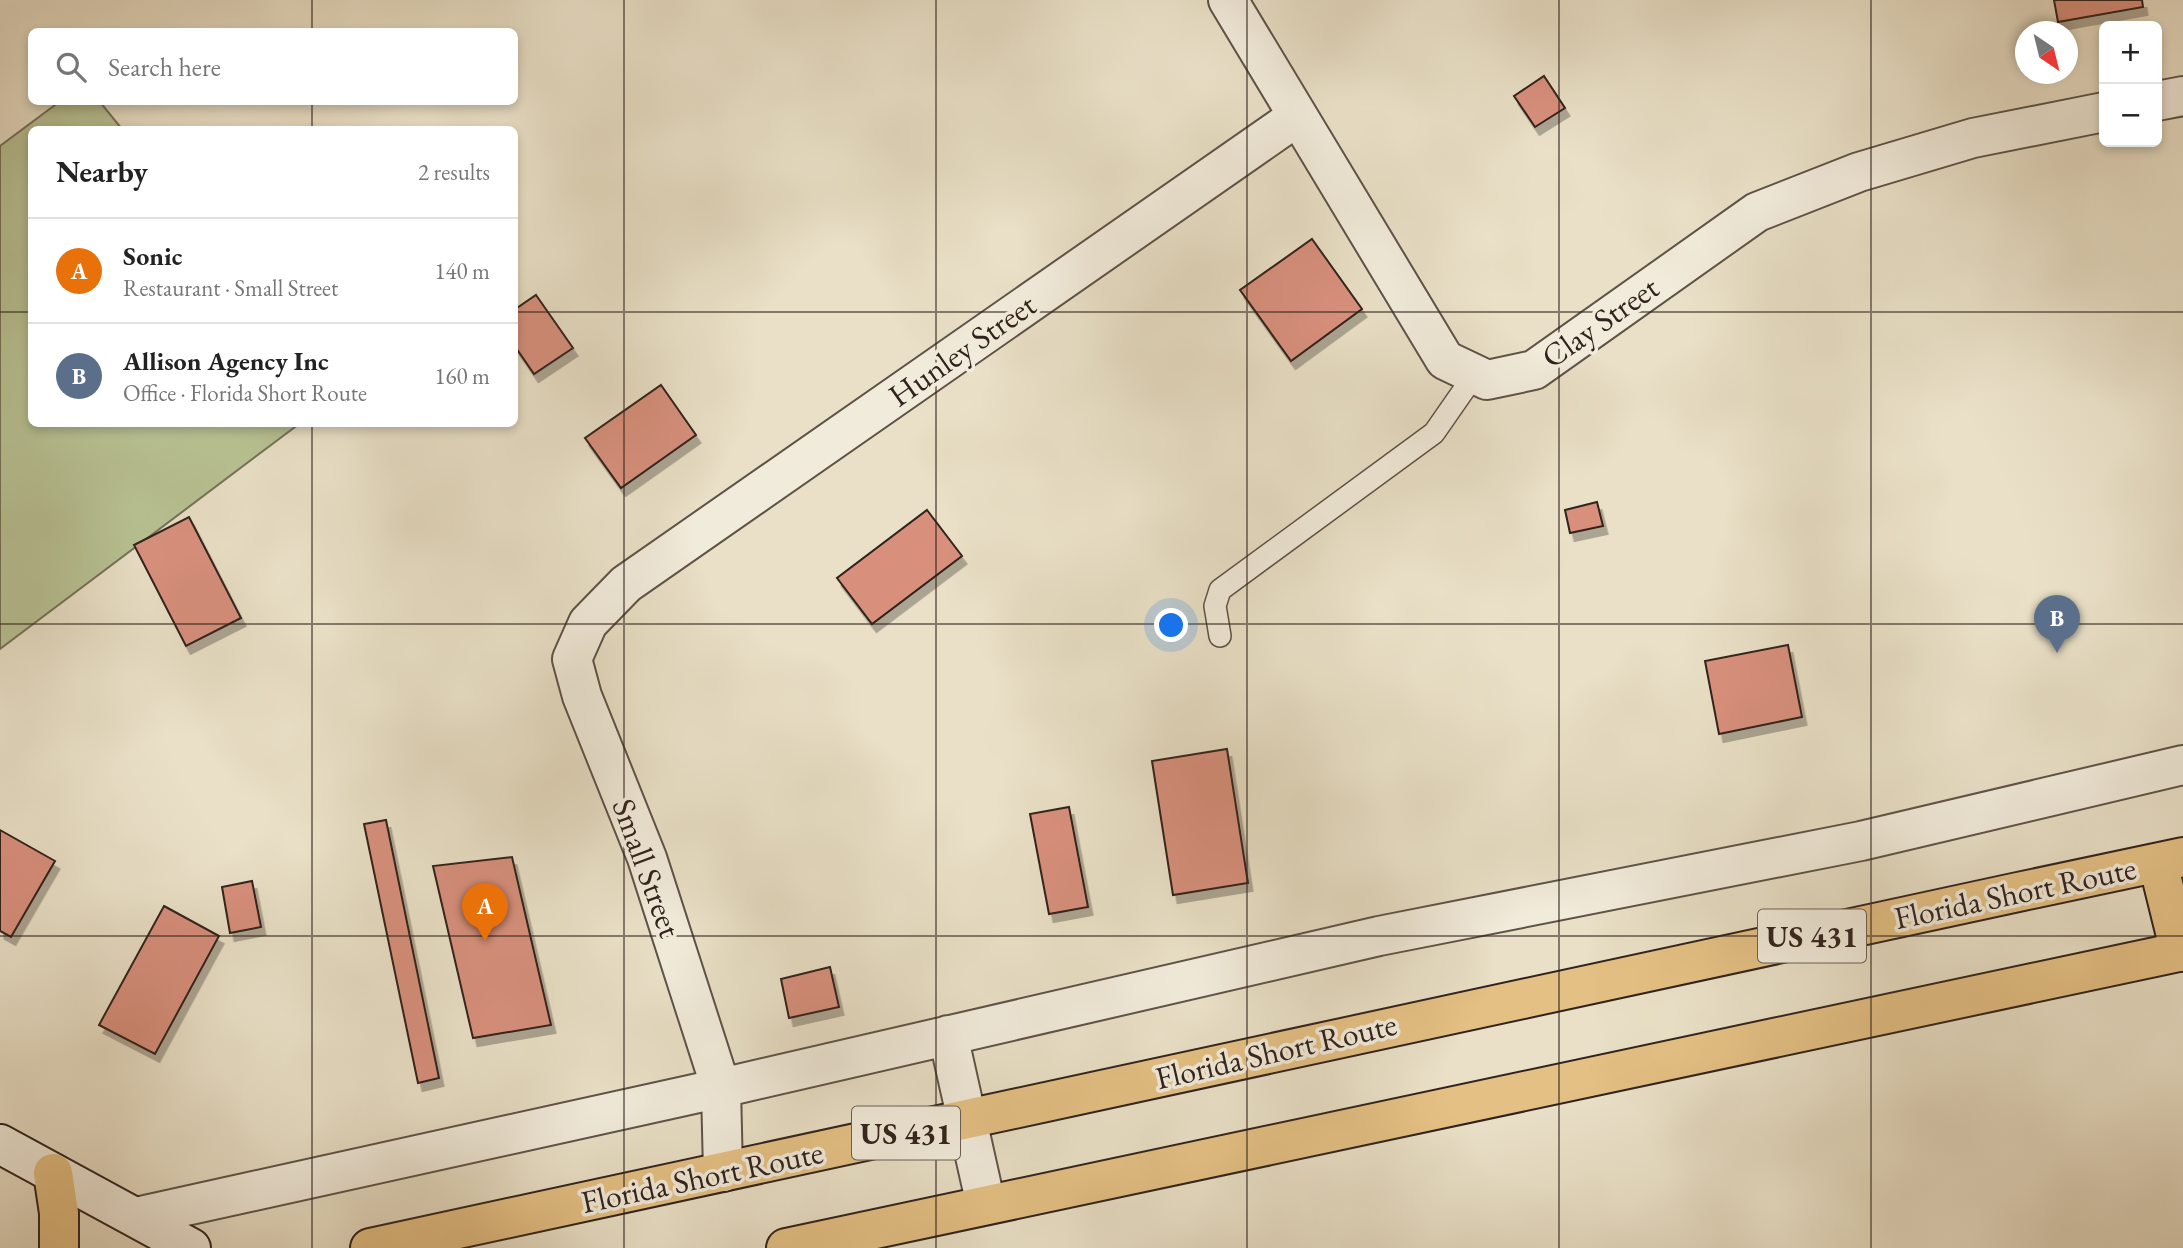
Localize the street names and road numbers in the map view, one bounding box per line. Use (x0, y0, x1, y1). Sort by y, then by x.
street label: Clay Street (1533, 266, 1667, 378)
street label: Hunley Street (880, 284, 1044, 416)
street label: Small Street (603, 793, 691, 943)
street label: Florida Short Route (1890, 847, 2140, 939)
road number: US 431 (1758, 910, 1866, 962)
street label: Florida Short Route (1151, 1003, 1401, 1099)
road number: US 431 (852, 1106, 960, 1160)
street label: Florida Short Route (577, 1131, 827, 1223)

